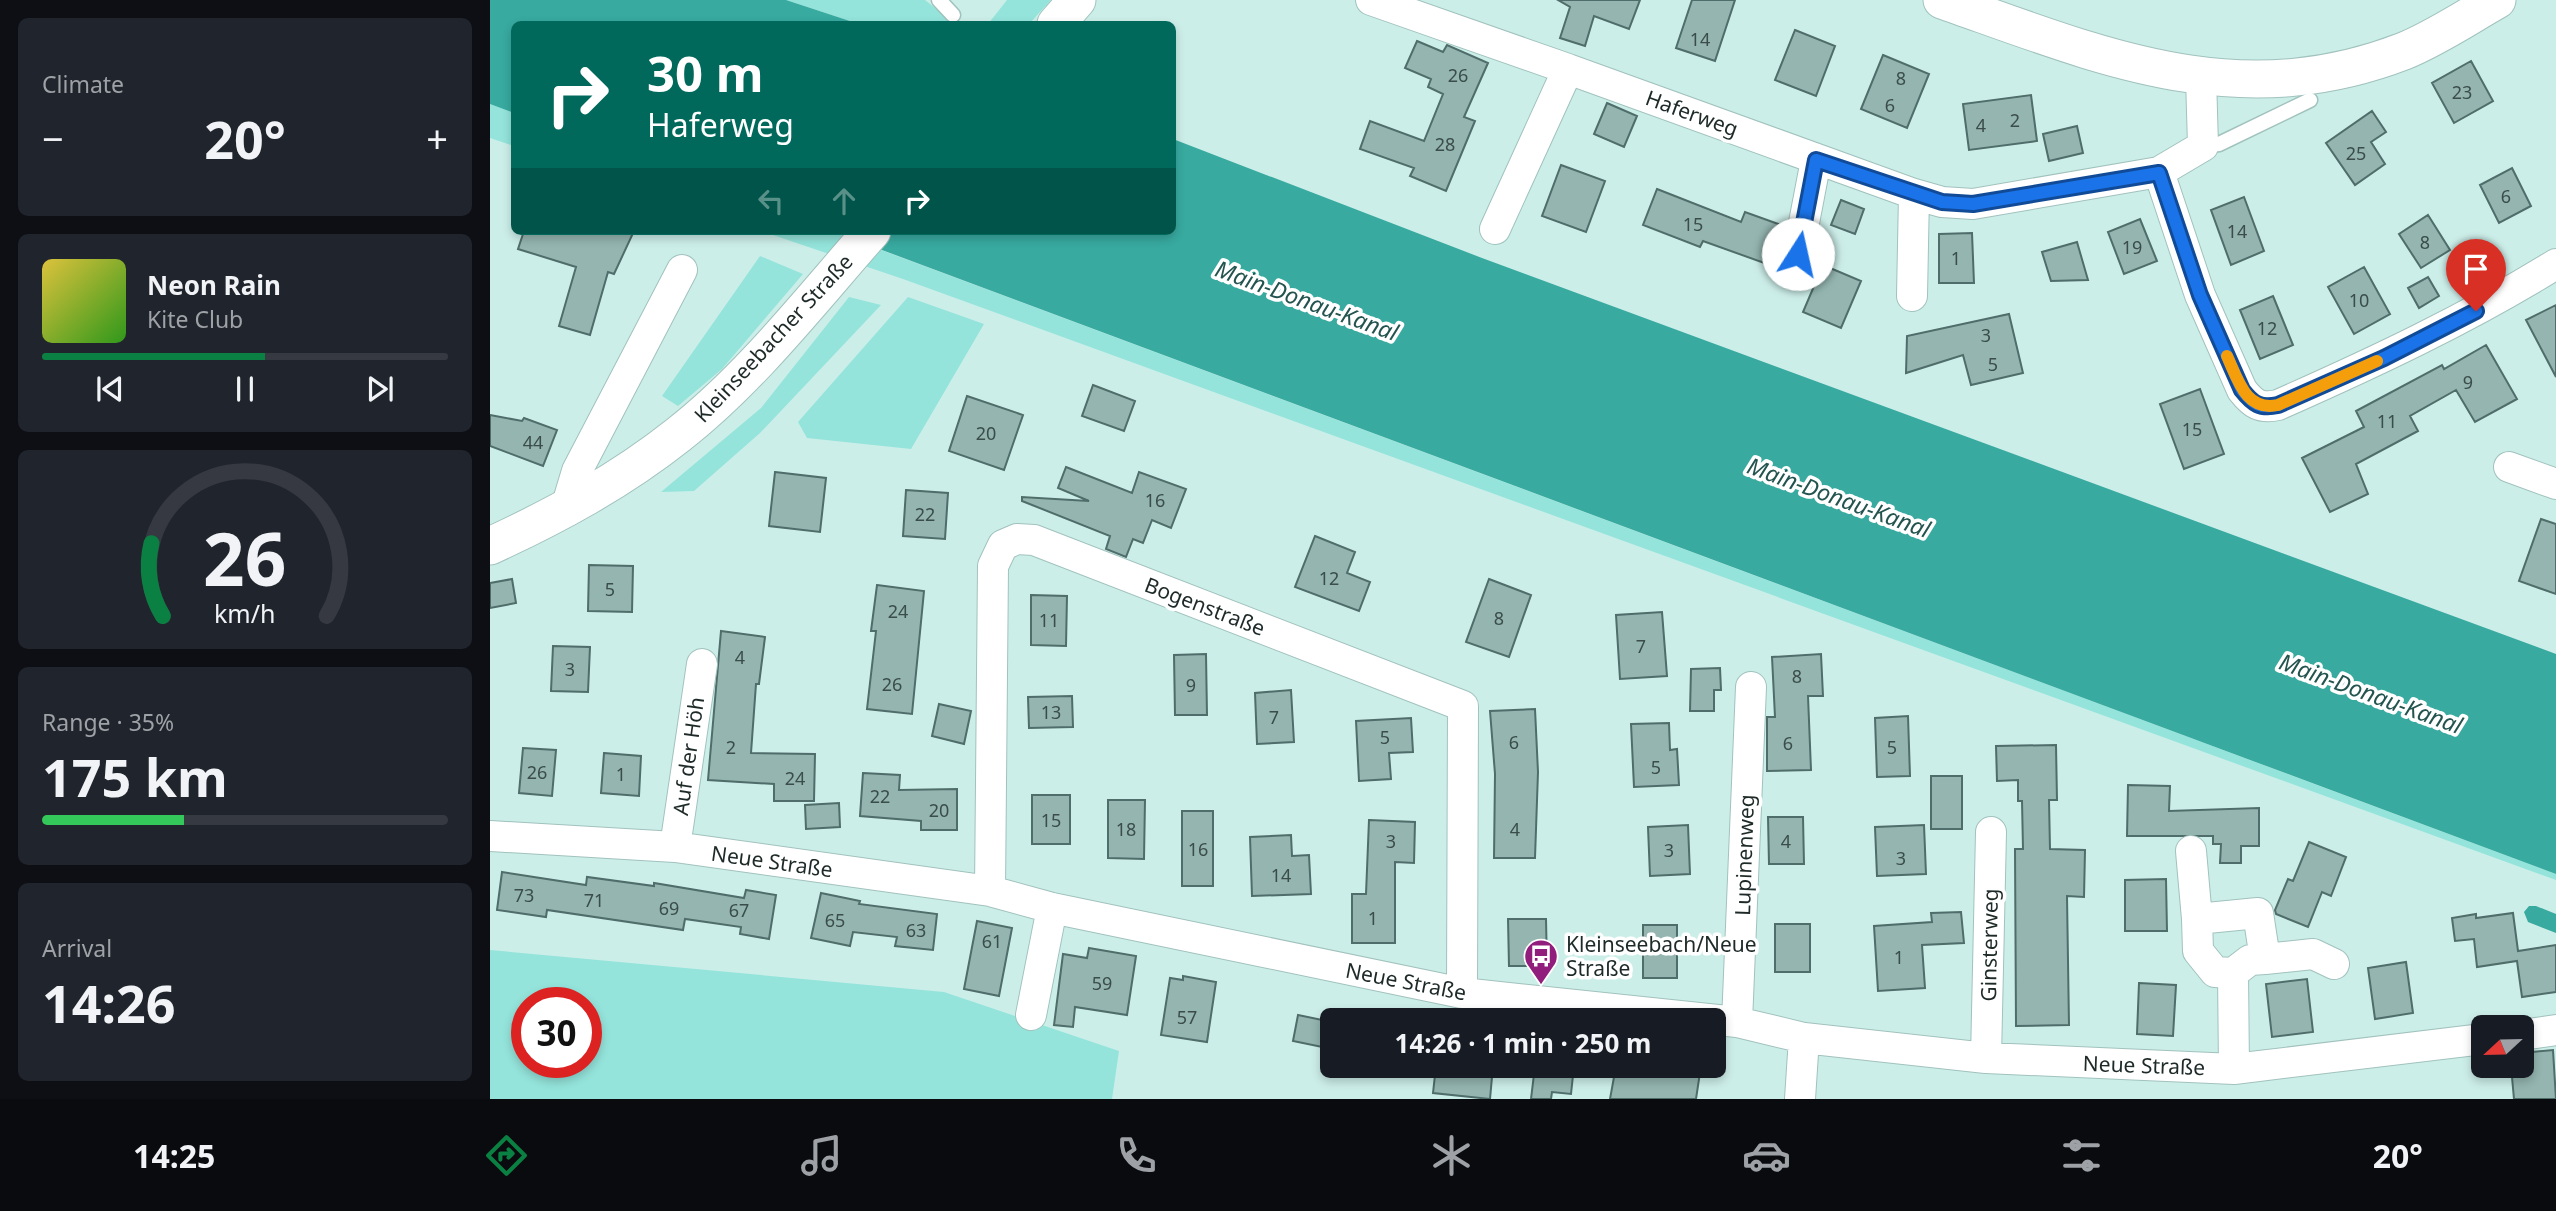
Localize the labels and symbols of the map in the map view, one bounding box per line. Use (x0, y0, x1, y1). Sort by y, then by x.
house number: 14 (1690, 27, 1710, 51)
house number: 26 (1448, 63, 1468, 87)
house number: 8 (1896, 66, 1906, 90)
house number: 23 (2452, 80, 2472, 104)
street label: Haferweg (1642, 83, 1742, 143)
house number: 6 (1885, 93, 1895, 117)
house number: 2 (2010, 108, 2020, 132)
house number: 4 (1976, 113, 1986, 137)
house number: 28 (1435, 132, 1455, 156)
house number: 25 (2346, 141, 2366, 165)
house number: 6 (2501, 184, 2511, 208)
house number: 15 (1683, 212, 1703, 236)
position arrow (1761, 217, 1835, 291)
house number: 14 (2227, 219, 2247, 243)
house number: 8 (2420, 230, 2430, 254)
house number: 19 (2122, 235, 2142, 259)
pin (2446, 239, 2506, 311)
house number: 1 (1951, 246, 1961, 270)
street label: Kleinseebacher Straße (688, 248, 858, 428)
water label: Main-Donau-Kanal (1211, 252, 1404, 348)
house number: 10 (2349, 288, 2369, 312)
house number: 12 (2257, 316, 2277, 340)
house number: 3 (1981, 323, 1991, 347)
house number: 5 (1988, 352, 1998, 376)
house number: 9 (2463, 370, 2473, 394)
house number: 11 (2377, 409, 2397, 433)
house number: 15 (2182, 417, 2202, 441)
house number: 20 (976, 421, 996, 445)
house number: 44 (523, 430, 543, 454)
water label: Main-Donau-Kanal (1743, 449, 1936, 545)
house number: 16 (1145, 488, 1165, 512)
house number: 22 (915, 502, 935, 526)
house number: 12 (1319, 566, 1339, 590)
street label: Bogenstraße (1141, 570, 1269, 642)
house number: 5 (605, 577, 615, 601)
house number: 24 (888, 599, 908, 623)
house number: 8 (1494, 606, 1504, 630)
house number: 11 (1039, 608, 1059, 632)
house number: 7 (1636, 634, 1646, 658)
house number: 4 (735, 645, 745, 669)
water label: Main-Donau-Kanal (2275, 645, 2468, 741)
house number: 3 (565, 657, 575, 681)
house number: 8 (1792, 664, 1802, 688)
house number: 26 (882, 672, 902, 696)
house number: 9 (1186, 673, 1196, 697)
street label: Auf der Höh (666, 695, 710, 817)
house number: 13 (1041, 700, 1061, 724)
house number: 7 (1269, 705, 1279, 729)
house number: 5 (1380, 725, 1390, 749)
house number: 6 (1509, 730, 1519, 754)
house number: 6 (1783, 731, 1793, 755)
house number: 2 (726, 735, 736, 759)
house number: 5 (1887, 735, 1897, 759)
house number: 5 (1651, 755, 1661, 779)
house number: 26 (527, 760, 547, 784)
house number: 1 (616, 762, 626, 786)
house number: 24 (785, 766, 805, 790)
house number: 22 (870, 784, 890, 808)
street label: Lupinenweg (1728, 794, 1760, 916)
house number: 20 (929, 798, 949, 822)
house number: 15 (1041, 808, 1061, 832)
house number: 18 (1116, 817, 1136, 841)
house number: 4 (1510, 817, 1520, 841)
house number: 3 (1386, 829, 1396, 853)
house number: 4 (1781, 829, 1791, 853)
house number: 16 (1188, 837, 1208, 861)
house number: 3 (1664, 838, 1674, 862)
street label: Neue Straße (709, 839, 835, 883)
house number: 3 (1896, 846, 1906, 870)
house number: 14 (1271, 863, 1291, 887)
house number: 73 (514, 883, 534, 907)
house number: 71 (584, 888, 604, 912)
street label: Ginsterweg (1974, 888, 2004, 1002)
house number: 69 (659, 896, 679, 920)
house number: 67 (729, 898, 749, 922)
house number: 1 (1368, 906, 1378, 930)
house number: 65 (825, 908, 845, 932)
house number: 63 (906, 918, 926, 942)
house number: 61 (982, 929, 1002, 953)
place label: Kleinseebach/Neue Straße (1566, 930, 1757, 982)
bus stop icon: Kleinseebach/Neue Straße (1522, 937, 1560, 986)
house number: 1 (1894, 945, 1904, 969)
street label: Neue Straße (1343, 956, 1469, 1006)
house number: 59 (1092, 971, 1112, 995)
speed limit sign: 30 (511, 987, 602, 1078)
house number: 57 (1177, 1005, 1197, 1029)
north arrow (2471, 1015, 2534, 1078)
street label: Neue Straße (2082, 1049, 2206, 1081)

